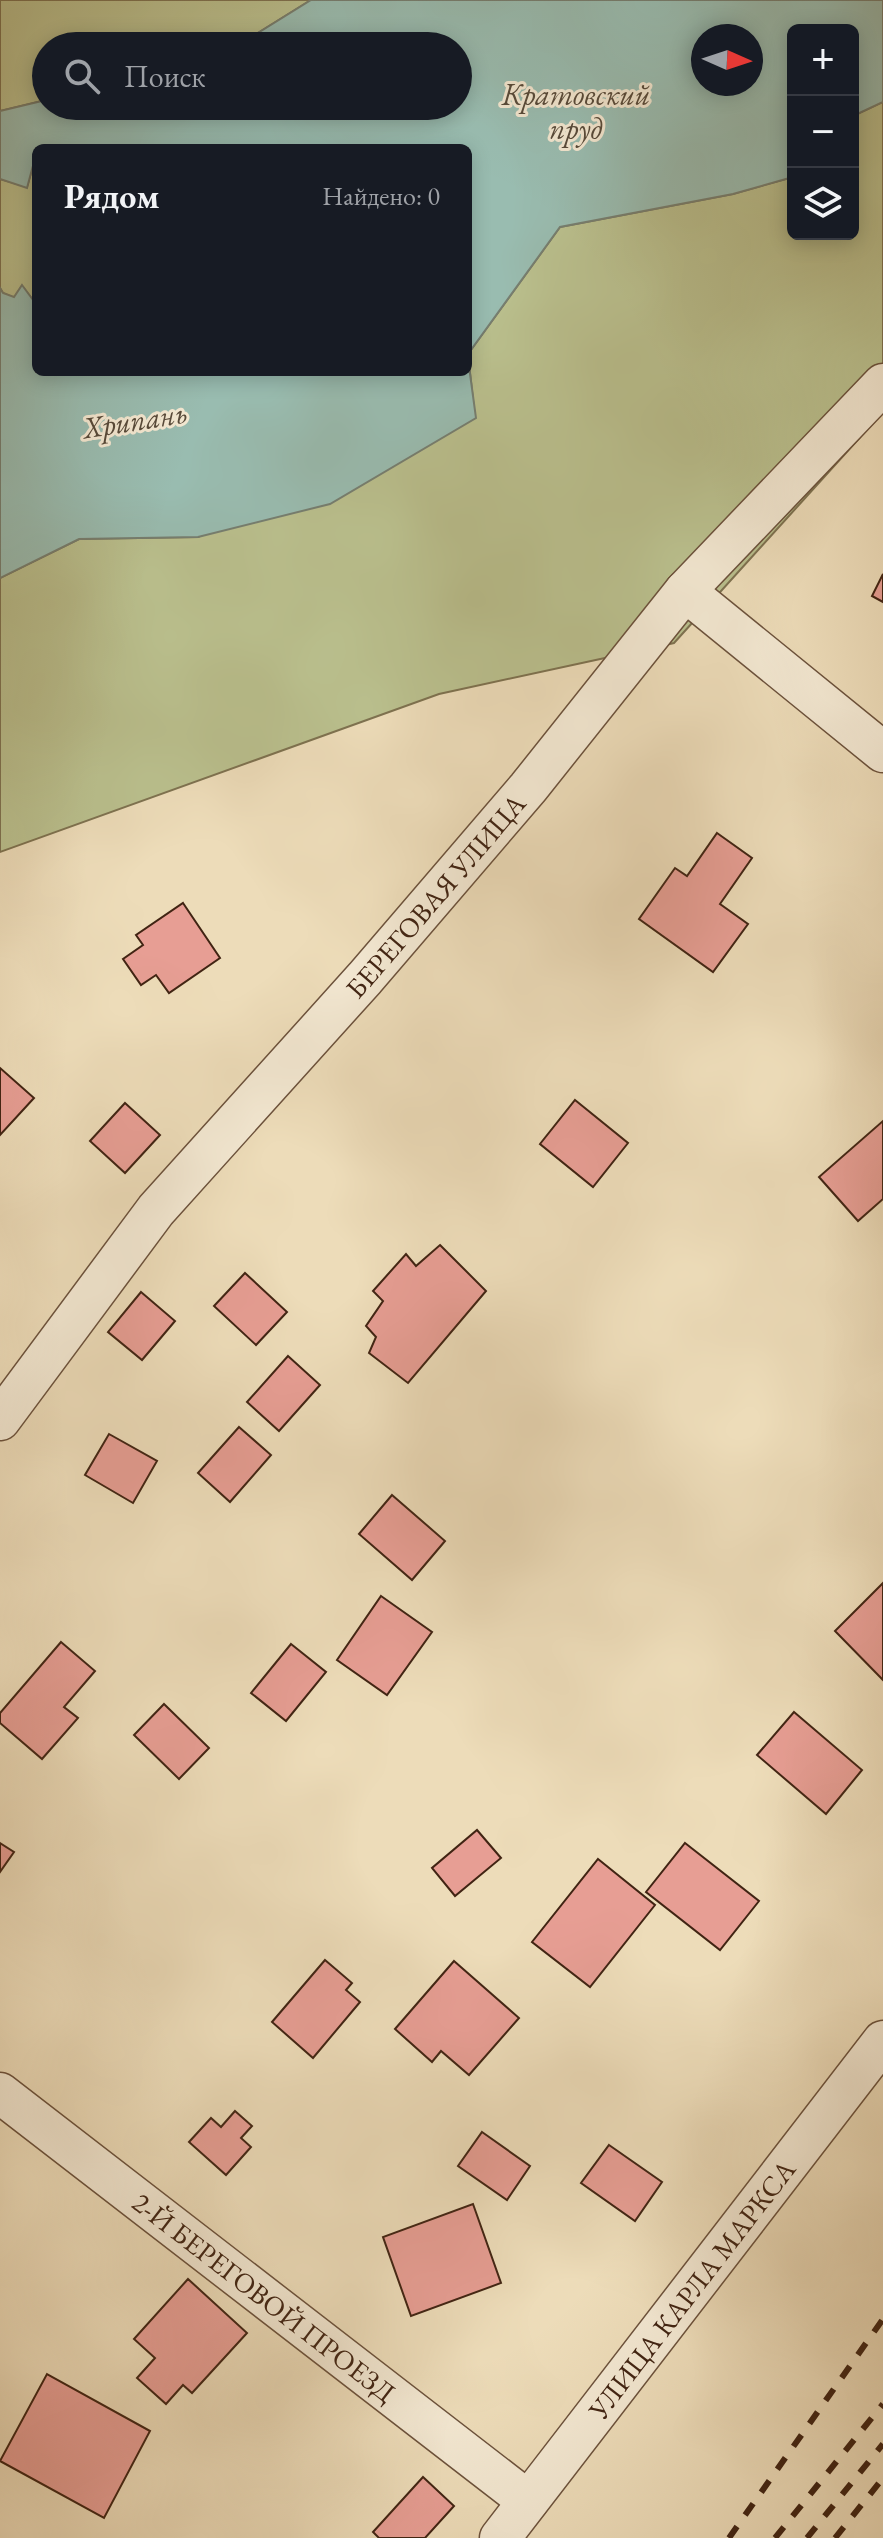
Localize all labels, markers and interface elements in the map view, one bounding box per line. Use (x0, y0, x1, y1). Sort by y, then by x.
north arrow (691, 24, 763, 96)
map controls (787, 24, 859, 240)
button: + (787, 24, 859, 96)
search box (32, 32, 472, 120)
icon: search (60, 54, 104, 98)
text: Поиск (124, 57, 206, 96)
water label: Кратовский пруд (501, 75, 650, 148)
button: − (787, 96, 859, 168)
button: layers (787, 168, 859, 240)
text: Рядом (64, 174, 159, 218)
text: Найдено: 0 (322, 179, 440, 213)
water label: Хрипань (78, 393, 190, 448)
street label: БЕРЕГОВАЯ УЛИЦА (338, 786, 534, 1006)
street label: УЛИЦА КАРЛА МАРКСА (580, 2152, 803, 2427)
street label: 2-Й БЕРЕГОВОЙ ПРОЕЗД (125, 2184, 403, 2410)

